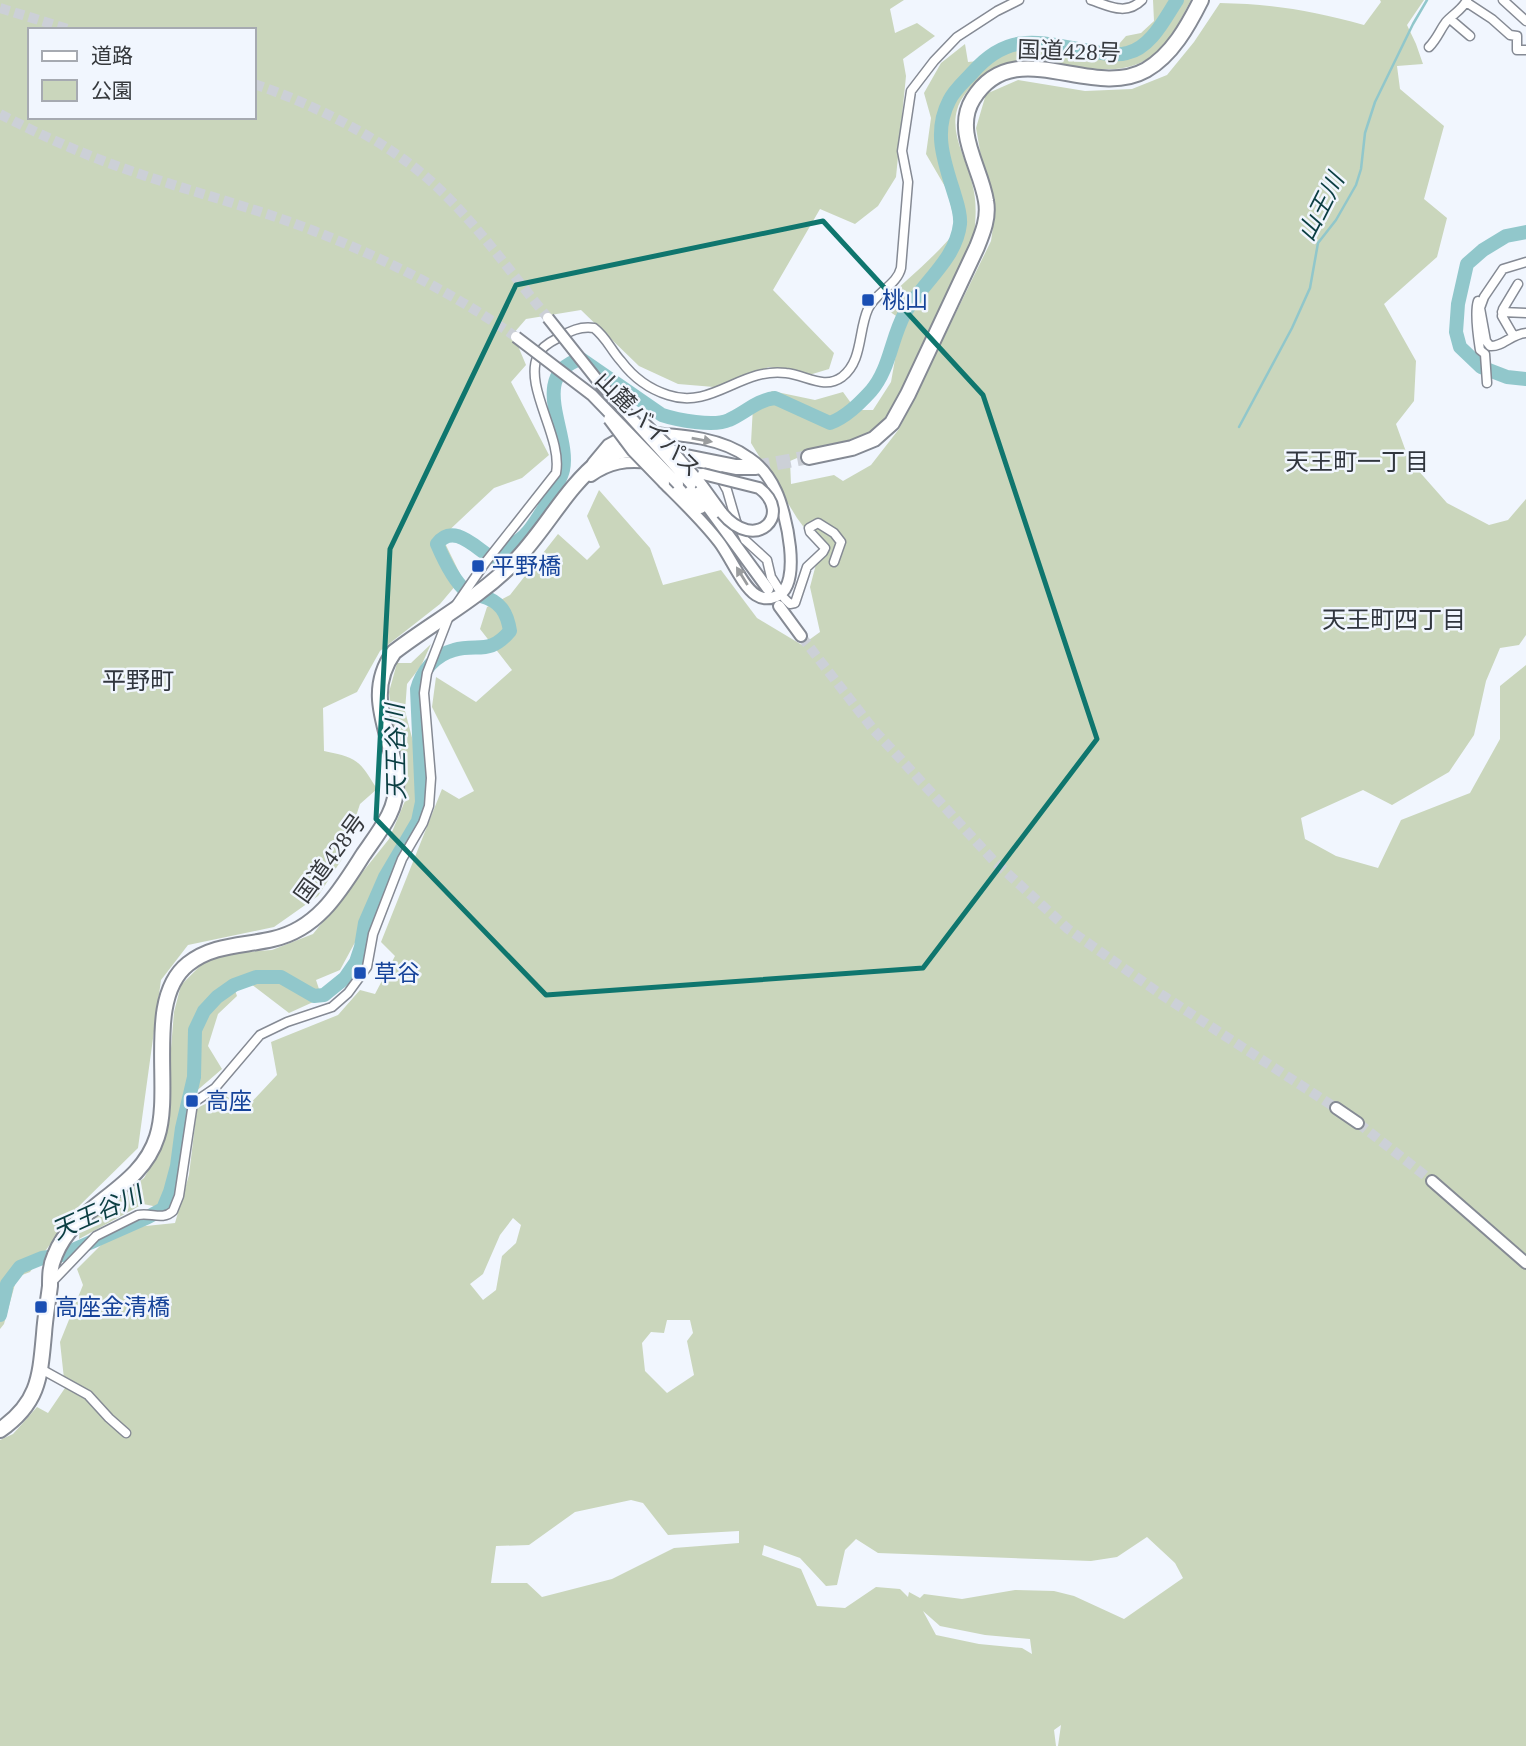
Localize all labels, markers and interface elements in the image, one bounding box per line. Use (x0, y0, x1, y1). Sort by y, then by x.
legend (28, 28, 256, 119)
street label: 国道428号 (1017, 37, 1121, 66)
text: 道路 (91, 44, 133, 68)
text: 公園 (91, 79, 133, 103)
water label: 山王川 (1293, 166, 1350, 245)
place label: 桃山 (882, 288, 928, 313)
marker: 桃山 (860, 292, 876, 308)
street label: 山麓バイパス (590, 367, 705, 482)
one-way arrow (691, 435, 713, 446)
district label: 天王町一丁目 (1285, 449, 1429, 475)
place label: 平野橋 (492, 554, 561, 579)
marker: 平野橋 (470, 558, 486, 574)
one-way arrow (735, 567, 748, 586)
district label: 天王町四丁目 (1322, 607, 1466, 633)
district label: 平野町 (102, 668, 174, 694)
water label: 天王谷川 (382, 701, 410, 800)
street label: 国道428号 (290, 809, 371, 908)
place label: 草谷 (374, 961, 420, 986)
marker: 草谷 (352, 965, 368, 981)
place label: 高座 (206, 1089, 252, 1114)
marker: 高座 (184, 1093, 200, 1109)
water label: 天王谷川 (48, 1180, 149, 1244)
place label: 高座金清橋 (55, 1295, 170, 1320)
marker: 高座金清橋 (33, 1299, 49, 1315)

